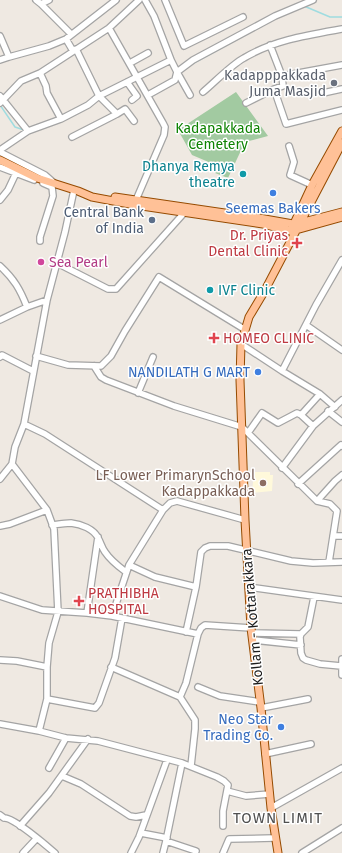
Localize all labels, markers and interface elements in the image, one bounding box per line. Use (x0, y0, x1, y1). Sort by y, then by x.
place label: Kadapppakkada Juma Masjid (224, 67, 326, 100)
marker: Kadapppakkada Juma Masjid (329, 78, 339, 88)
park label: Kadapakkada Cemetery (175, 120, 261, 153)
place label: Dhanya Remya theatre (142, 158, 235, 191)
marker: Dhanya Remya theatre (238, 169, 248, 179)
marker: Seemas Bakers (268, 188, 278, 198)
place label: Seemas Bakers (225, 200, 321, 217)
place label: Central Bank of India (64, 204, 145, 237)
marker: Central Bank of India (147, 215, 157, 225)
place label: Dr. Priyas Dental Clinic (208, 227, 288, 260)
marker: Dr. Priyas Dental Clinic (291, 237, 303, 249)
place label: Sea Pearl (49, 254, 108, 271)
marker: Sea Pearl (36, 257, 46, 267)
place label: IVF Clinic (218, 282, 275, 299)
marker: IVF Clinic (205, 285, 215, 295)
place label: HOMEO CLINIC (223, 330, 314, 347)
marker: HOMEO CLINIC (208, 332, 220, 344)
place label: NANDILATH G MART (128, 364, 251, 381)
marker: NANDILATH G MART (253, 367, 263, 377)
place label: LF Lower PrimarynSchool Kadappakkada (96, 467, 255, 500)
marker: LF Lower PrimarynSchool Kadappakkada (258, 478, 268, 488)
street label: Kollam - Kottarakkara (238, 548, 267, 686)
place label: PRATHIBHA HOSPITAL (88, 585, 159, 618)
marker: PRATHIBHA HOSPITAL (73, 595, 85, 607)
place label: Neo Star Trading Co. (203, 711, 274, 744)
marker: Neo Star Trading Co. (276, 722, 286, 732)
district label: TOWN LIMIT (233, 809, 323, 827)

